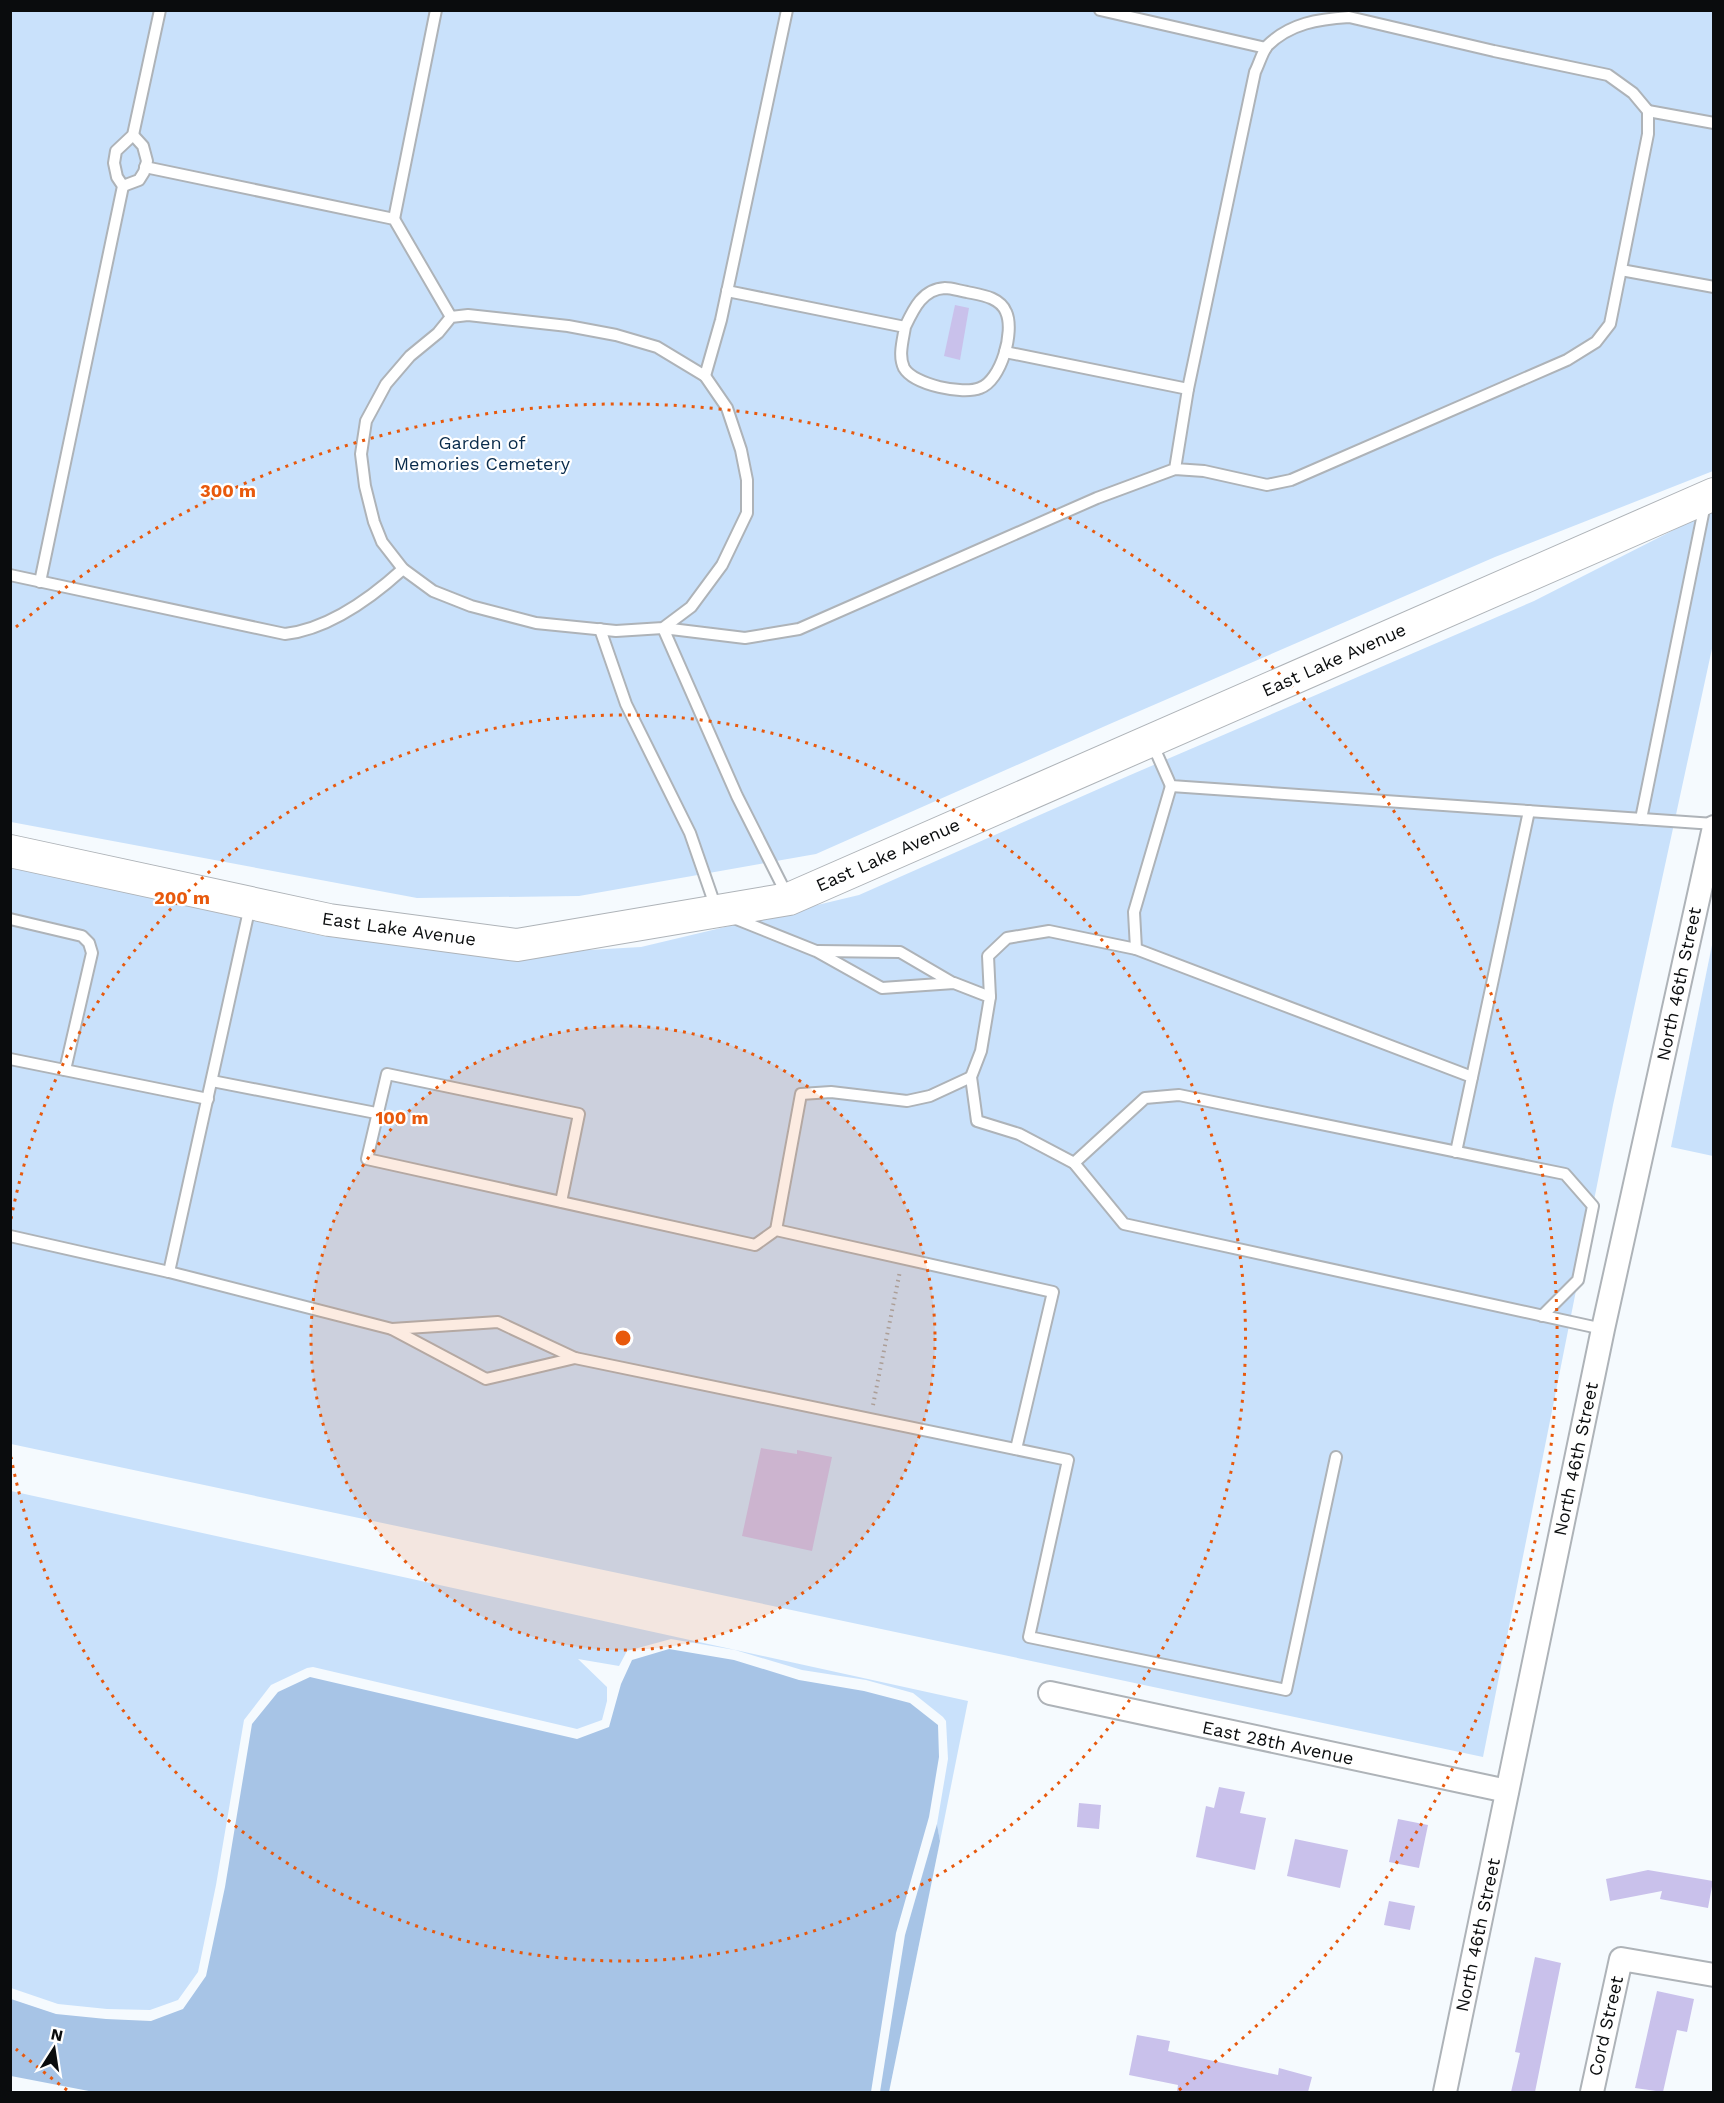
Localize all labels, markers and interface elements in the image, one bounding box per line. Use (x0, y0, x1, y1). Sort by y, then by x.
park label: Garden of Memories Cemetery (394, 432, 571, 474)
text: 300 m (200, 480, 256, 501)
street label: East Lake Avenue (1259, 618, 1409, 701)
street label: East Lake Avenue (813, 813, 963, 896)
text: 200 m (154, 887, 210, 908)
street label: North 46th Street (1652, 905, 1705, 1063)
street label: East Lake Avenue (321, 907, 477, 950)
text: 100 m (375, 1107, 429, 1128)
centre of rings (613, 1328, 633, 1348)
street label: North 46th Street (1549, 1380, 1602, 1538)
street label: East 28th Avenue (1201, 1716, 1356, 1769)
street label: North 46th Street (1451, 1856, 1504, 2014)
street label: Cord Street (1584, 1973, 1627, 2078)
north arrow (24, 2019, 84, 2079)
text: N (49, 2024, 65, 2045)

